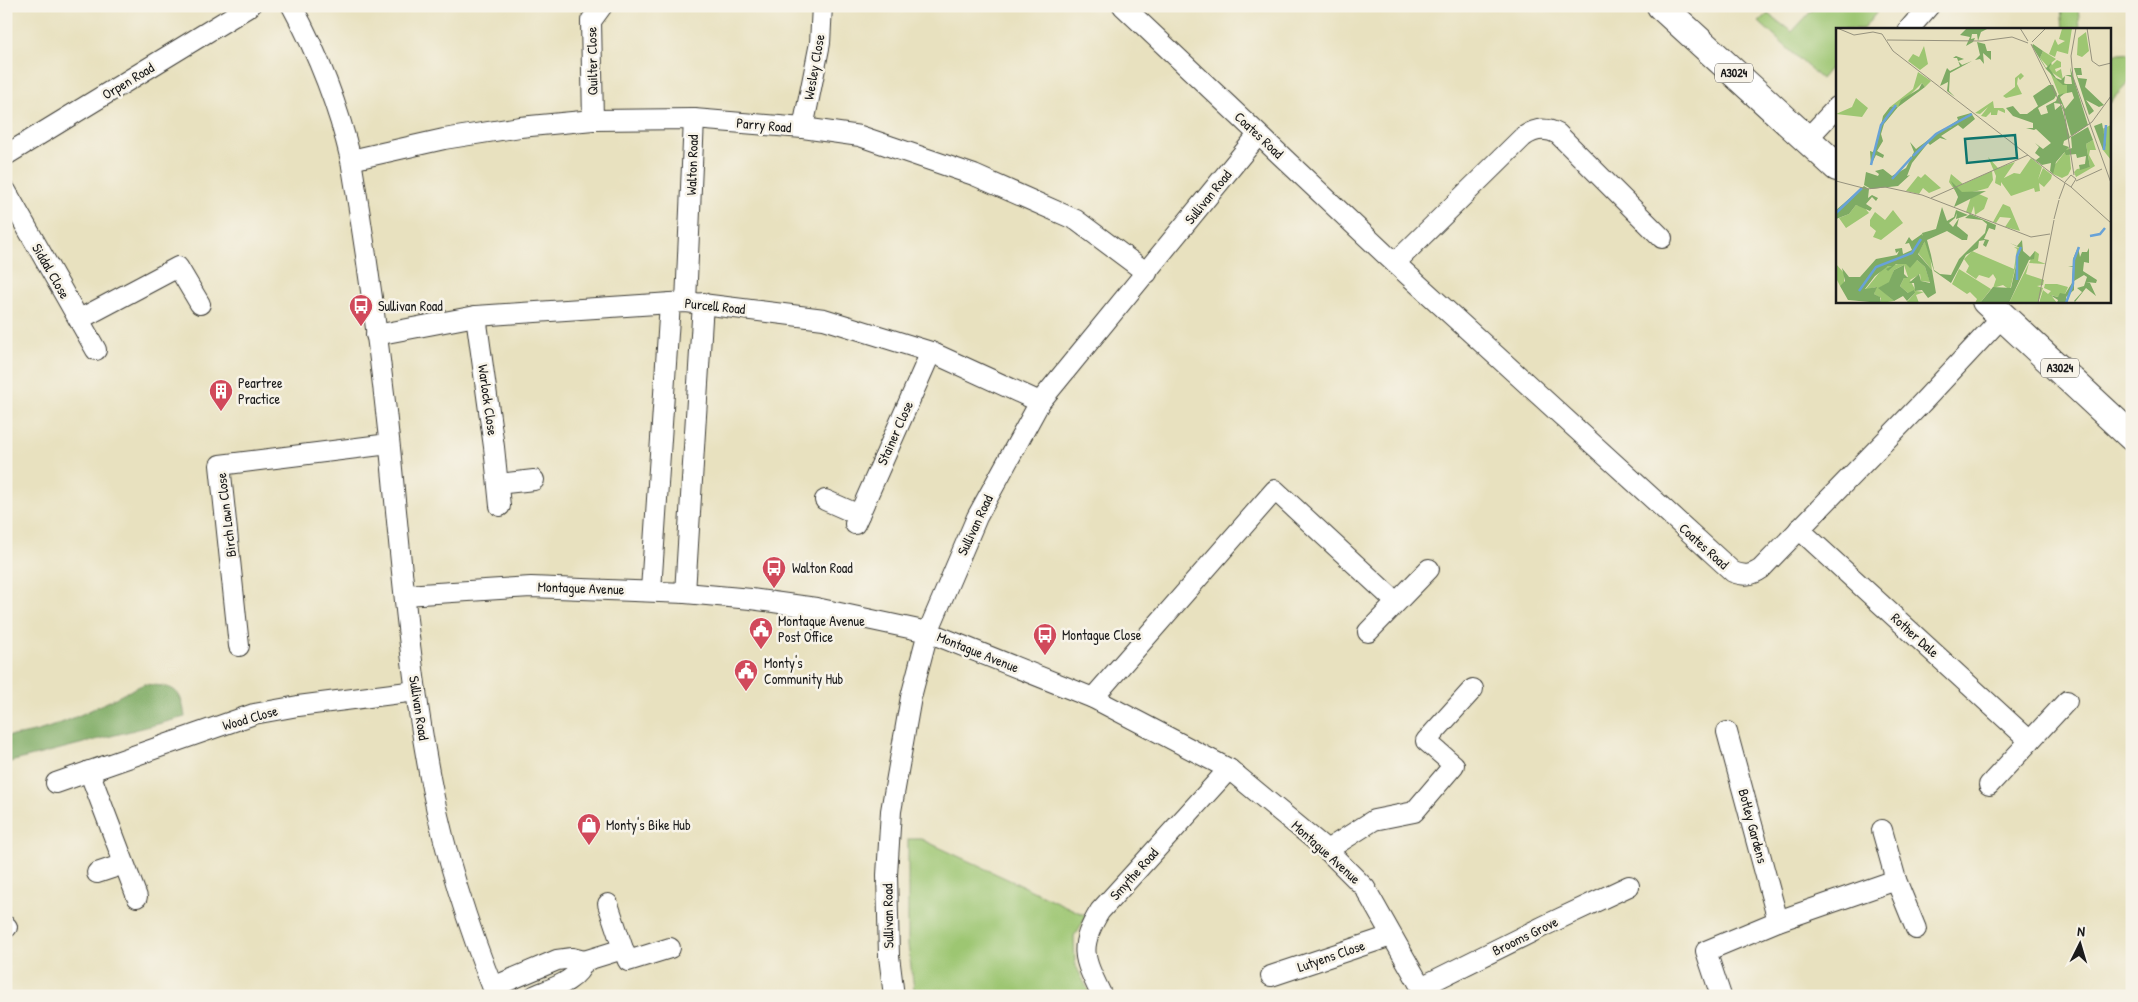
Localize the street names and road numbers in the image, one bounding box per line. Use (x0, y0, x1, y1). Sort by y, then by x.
street label: Quilter Close (581, 26, 602, 95)
street label: Wesley Close (798, 32, 830, 101)
street label: Orpen Road (98, 57, 158, 104)
road number: A3024 (1715, 64, 1753, 82)
street label: Coates Road (1231, 107, 1288, 163)
street label: Parry Road (736, 113, 793, 137)
street label: Walton Road (681, 134, 702, 196)
street label: Sullivan Road (1180, 165, 1236, 228)
street label: Siddal Close (28, 240, 75, 302)
street label: Purcell Road (684, 293, 747, 318)
road number: A3024 (2041, 358, 2079, 378)
street label: Warlock Close (474, 363, 503, 437)
street label: Stainer Close (872, 397, 917, 468)
street label: Birch Lawn Close (211, 471, 240, 558)
street label: Sullivan Road (952, 491, 997, 558)
street label: Coates Road (1675, 518, 1734, 573)
street label: Montague Avenue (537, 576, 625, 600)
street label: Rother Dale (1887, 608, 1944, 661)
street label: Montague Avenue (934, 626, 1022, 678)
street label: Sullivan Road (405, 674, 434, 742)
street label: Wood Close (220, 700, 280, 734)
street label: Botley Gardens (1733, 787, 1773, 865)
street label: Montague Avenue (1287, 816, 1365, 889)
street label: Smythe Road (1105, 843, 1163, 905)
street label: Sullivan Road (877, 883, 898, 949)
street label: Brooms Grove (1489, 911, 1561, 960)
street label: Lutyens Close (1295, 935, 1368, 977)

